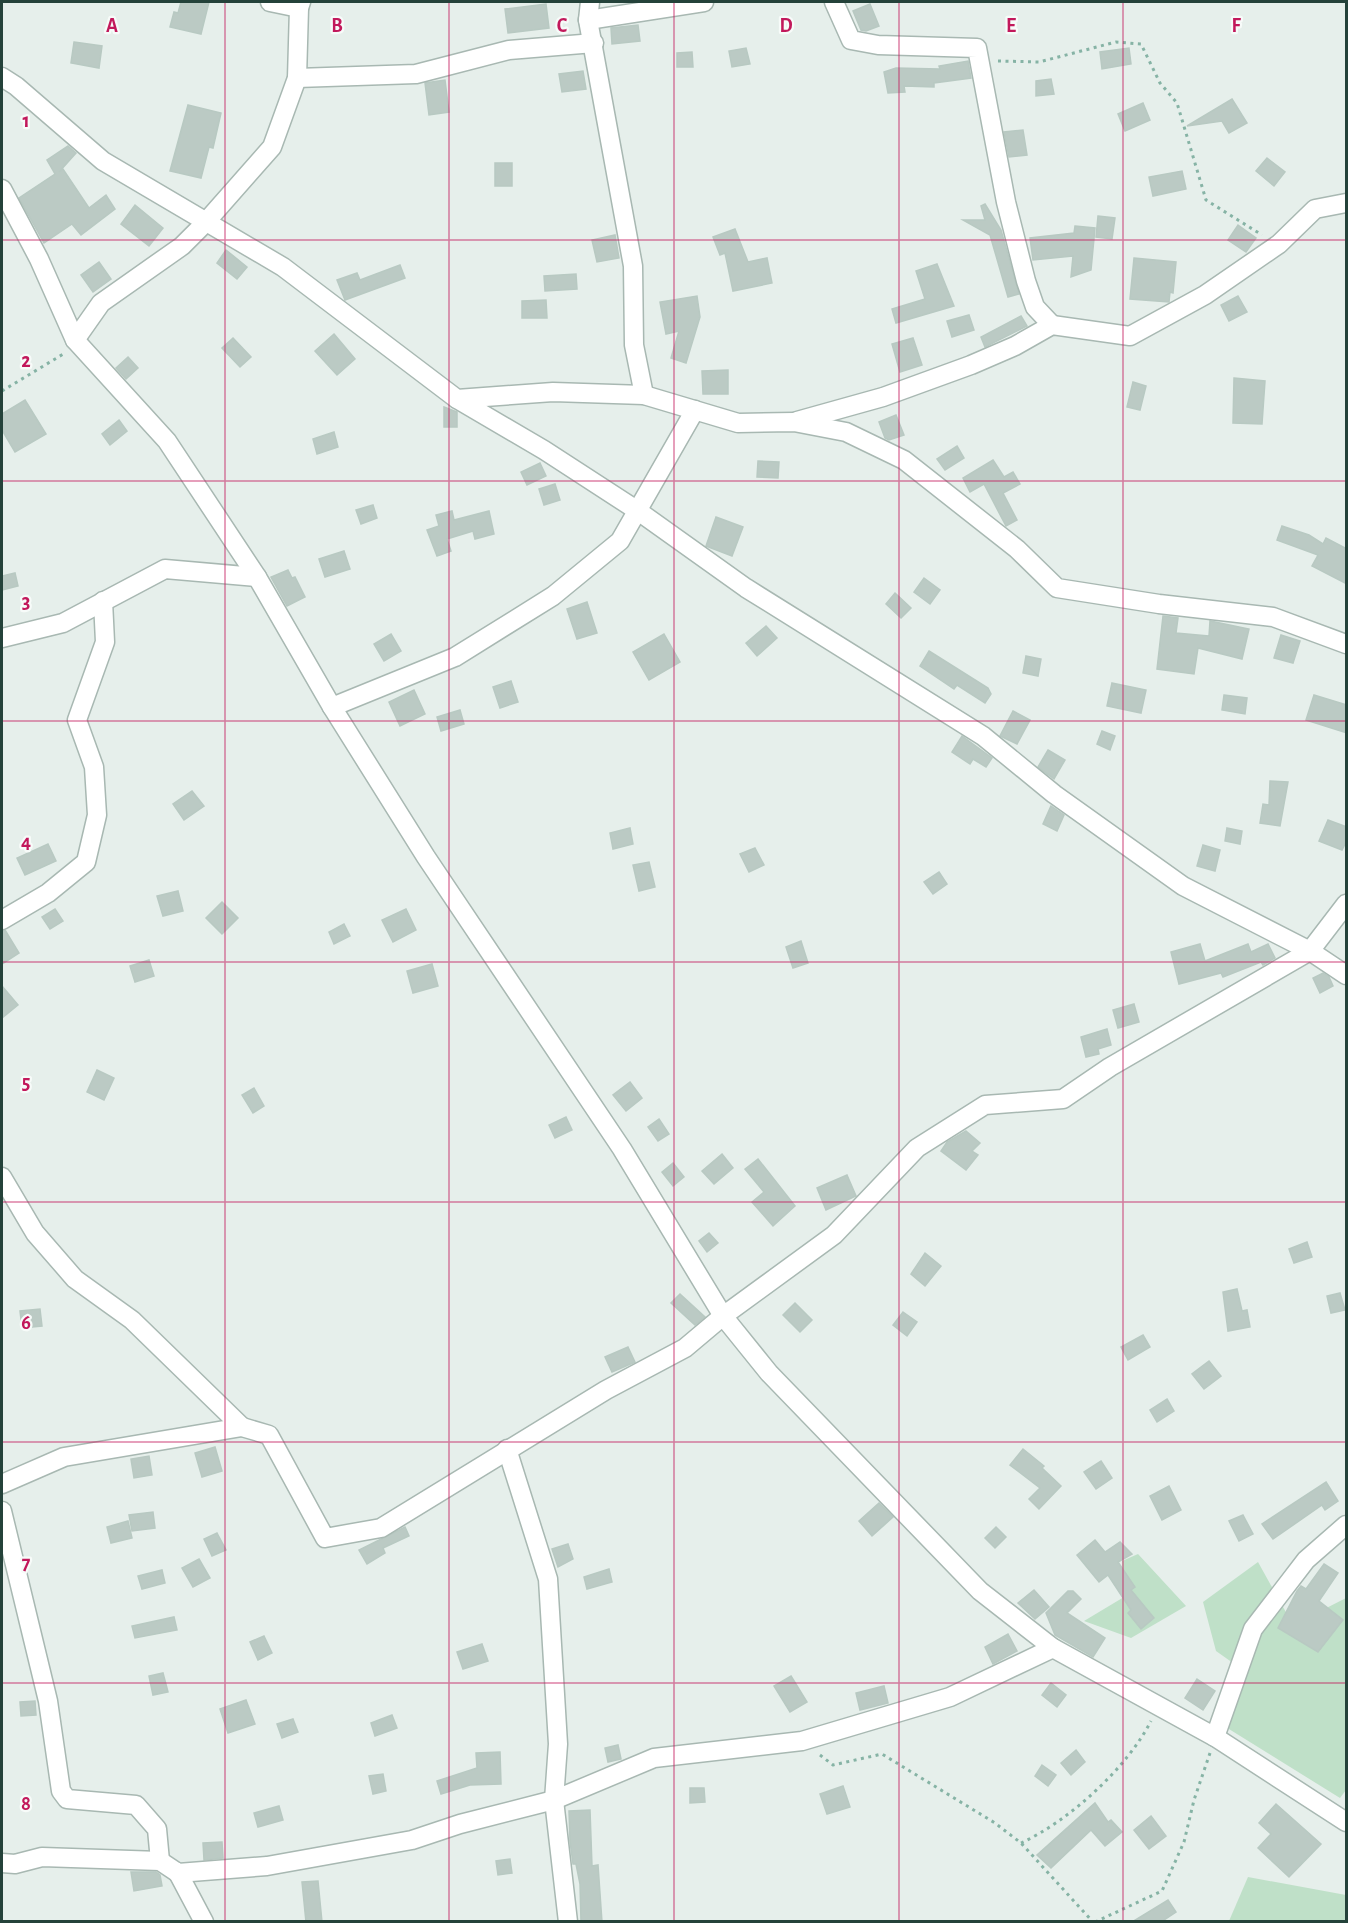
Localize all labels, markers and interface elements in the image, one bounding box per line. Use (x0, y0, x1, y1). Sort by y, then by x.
text: A (106, 16, 118, 36)
text: B (331, 16, 343, 36)
text: C (557, 16, 568, 36)
text: D (779, 16, 793, 36)
text: E (1006, 16, 1016, 36)
text: F (1231, 16, 1241, 36)
text: 1 (22, 111, 30, 131)
text: 2 (21, 351, 31, 371)
text: 3 (22, 592, 30, 612)
text: 4 (21, 832, 31, 852)
text: 5 (22, 1073, 30, 1093)
text: 6 (21, 1313, 31, 1333)
text: 7 (22, 1553, 31, 1573)
text: 8 (21, 1794, 31, 1814)

